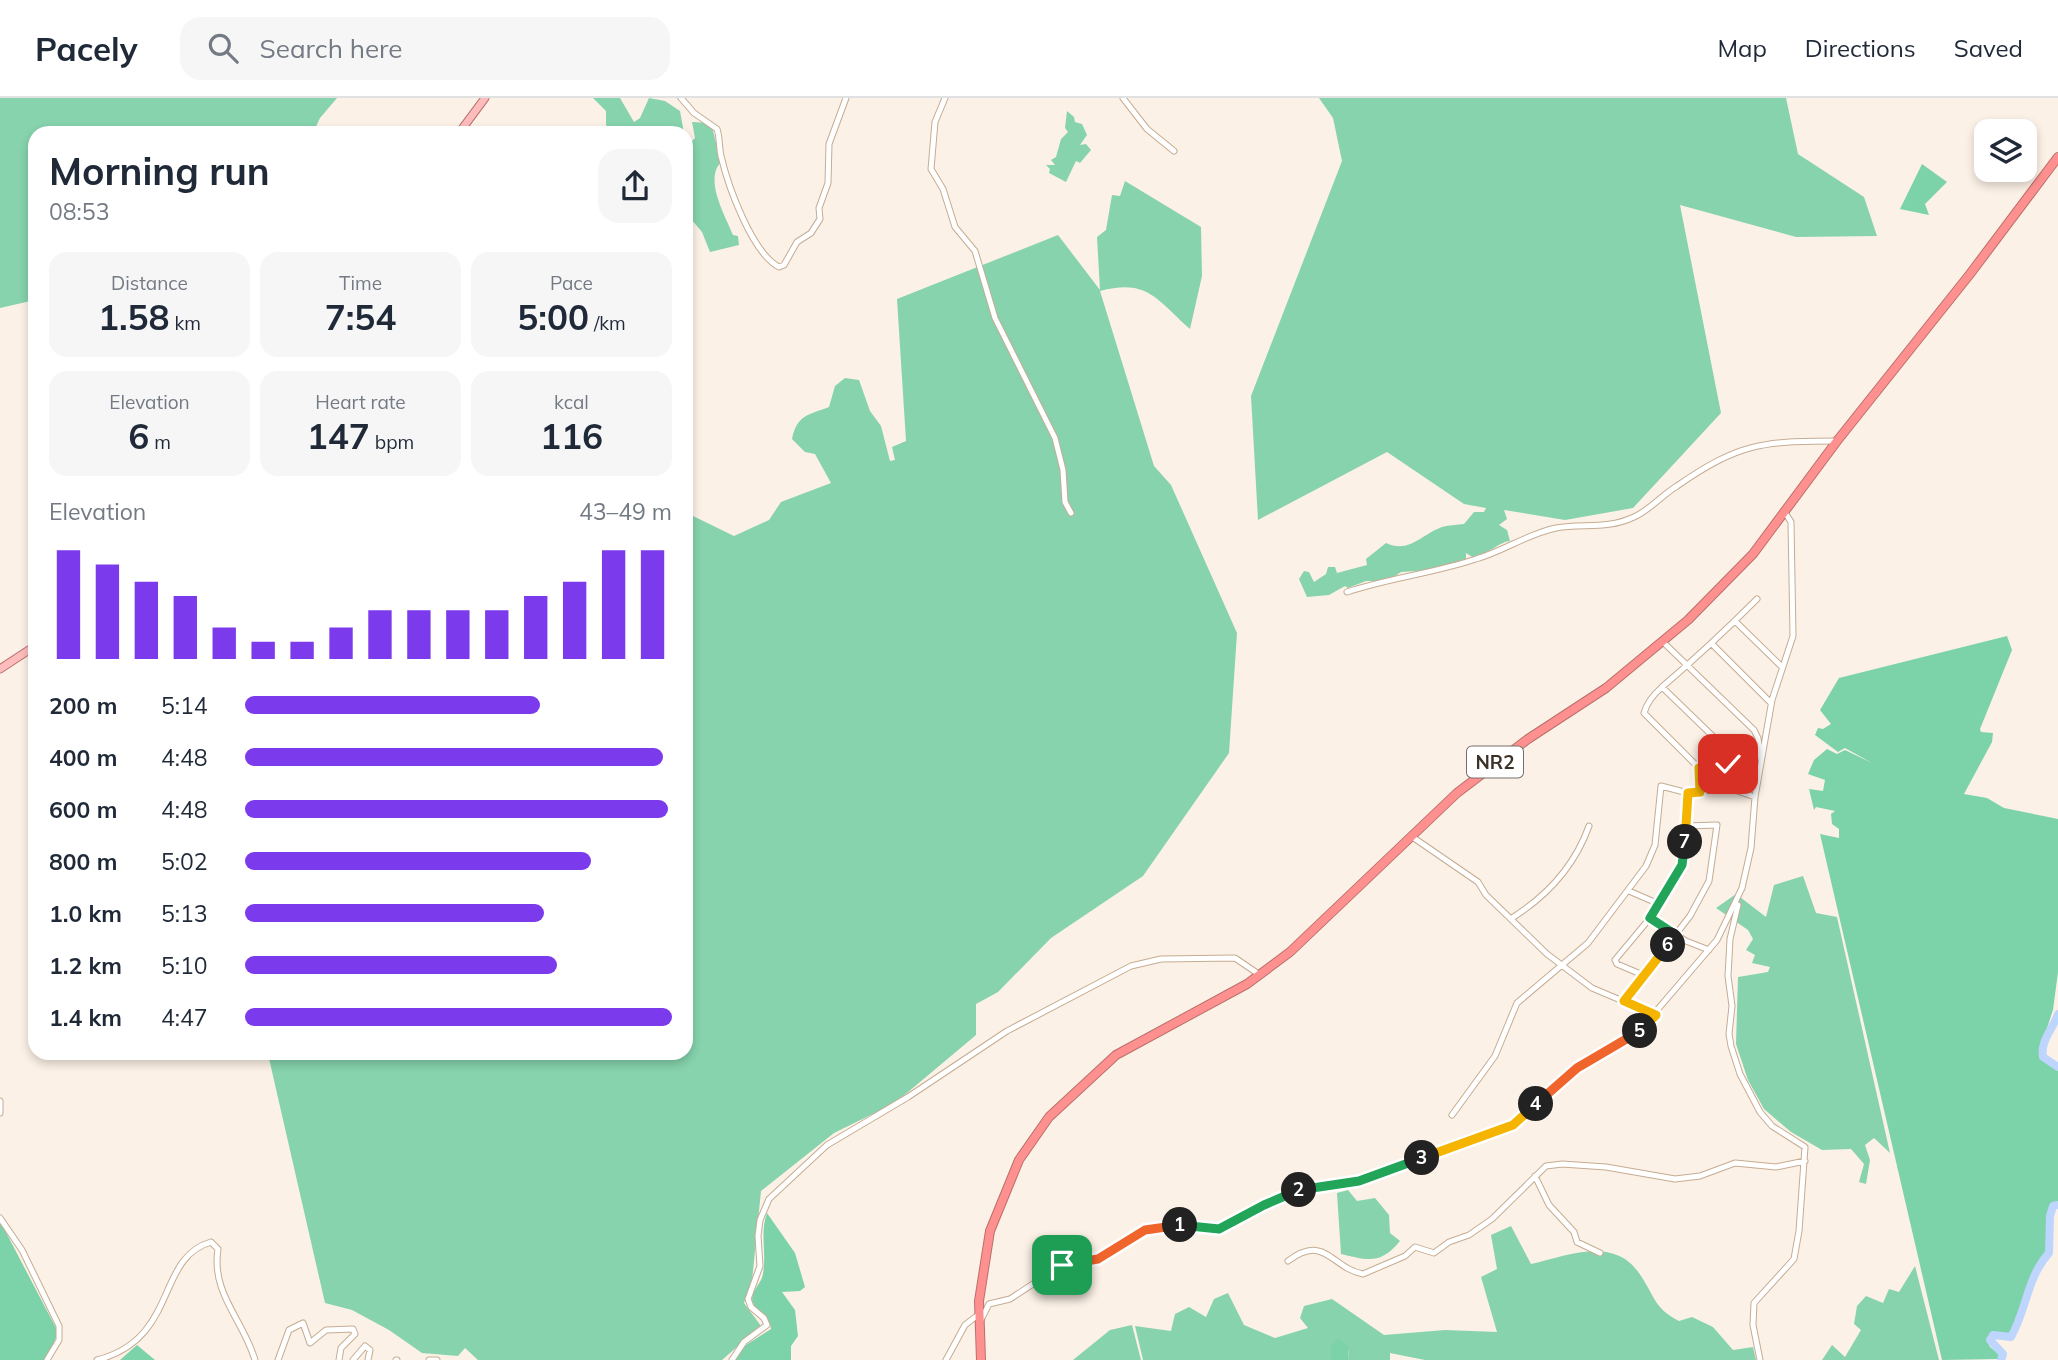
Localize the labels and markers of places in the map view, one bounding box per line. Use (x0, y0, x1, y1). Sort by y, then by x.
pin (1698, 734, 1758, 794)
pin: 7 (1668, 824, 1702, 860)
pin: 6 (1650, 928, 1686, 962)
pin: 5 (1622, 1014, 1658, 1048)
pin: 4 (1518, 1086, 1554, 1122)
pin: 3 (1404, 1140, 1440, 1176)
pin: 2 (1282, 1172, 1316, 1208)
pin: 1 (1162, 1208, 1198, 1242)
pin (1032, 1235, 1092, 1295)

